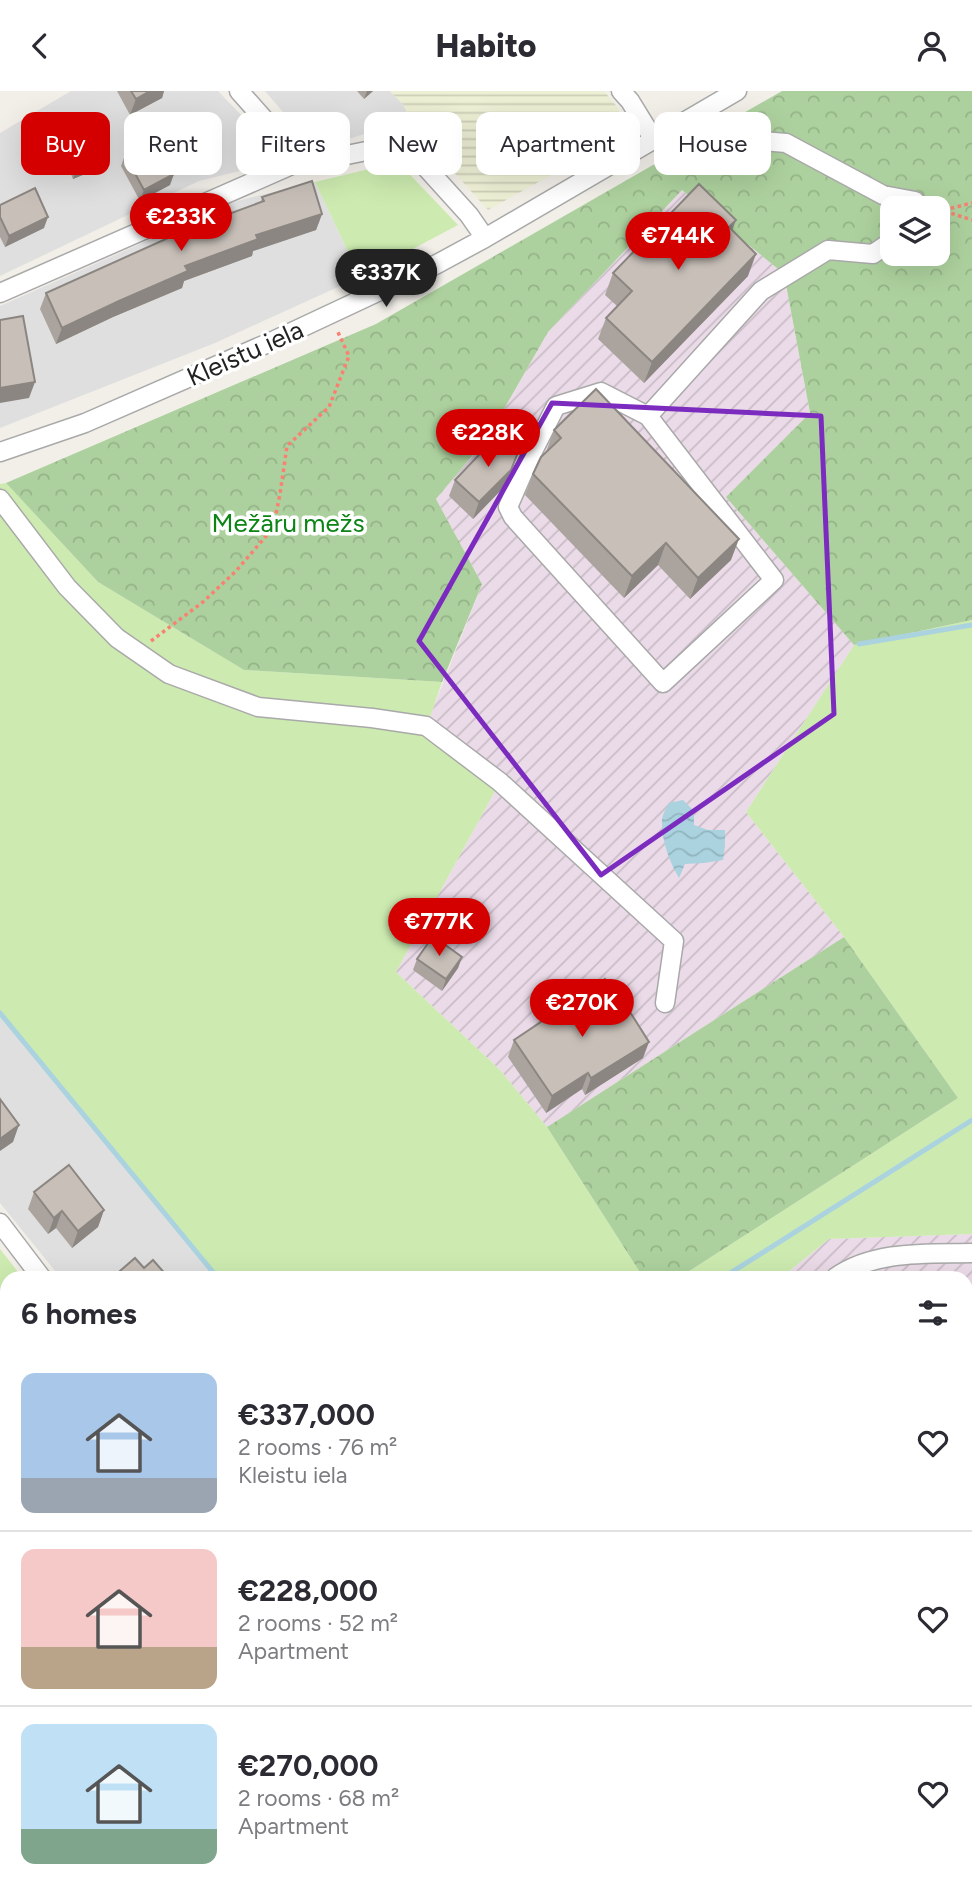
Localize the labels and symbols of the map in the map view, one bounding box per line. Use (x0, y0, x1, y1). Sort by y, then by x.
pin: €233K (132, 193, 230, 253)
pin: €744K (629, 213, 727, 272)
pin: €337K (337, 249, 435, 309)
street label: Kleistu iela (182, 313, 308, 393)
pin: €228K (439, 409, 537, 469)
park label: Mežāru mežs (211, 507, 365, 539)
pin: €777K (390, 899, 488, 958)
pin: €270K (533, 979, 631, 1039)

